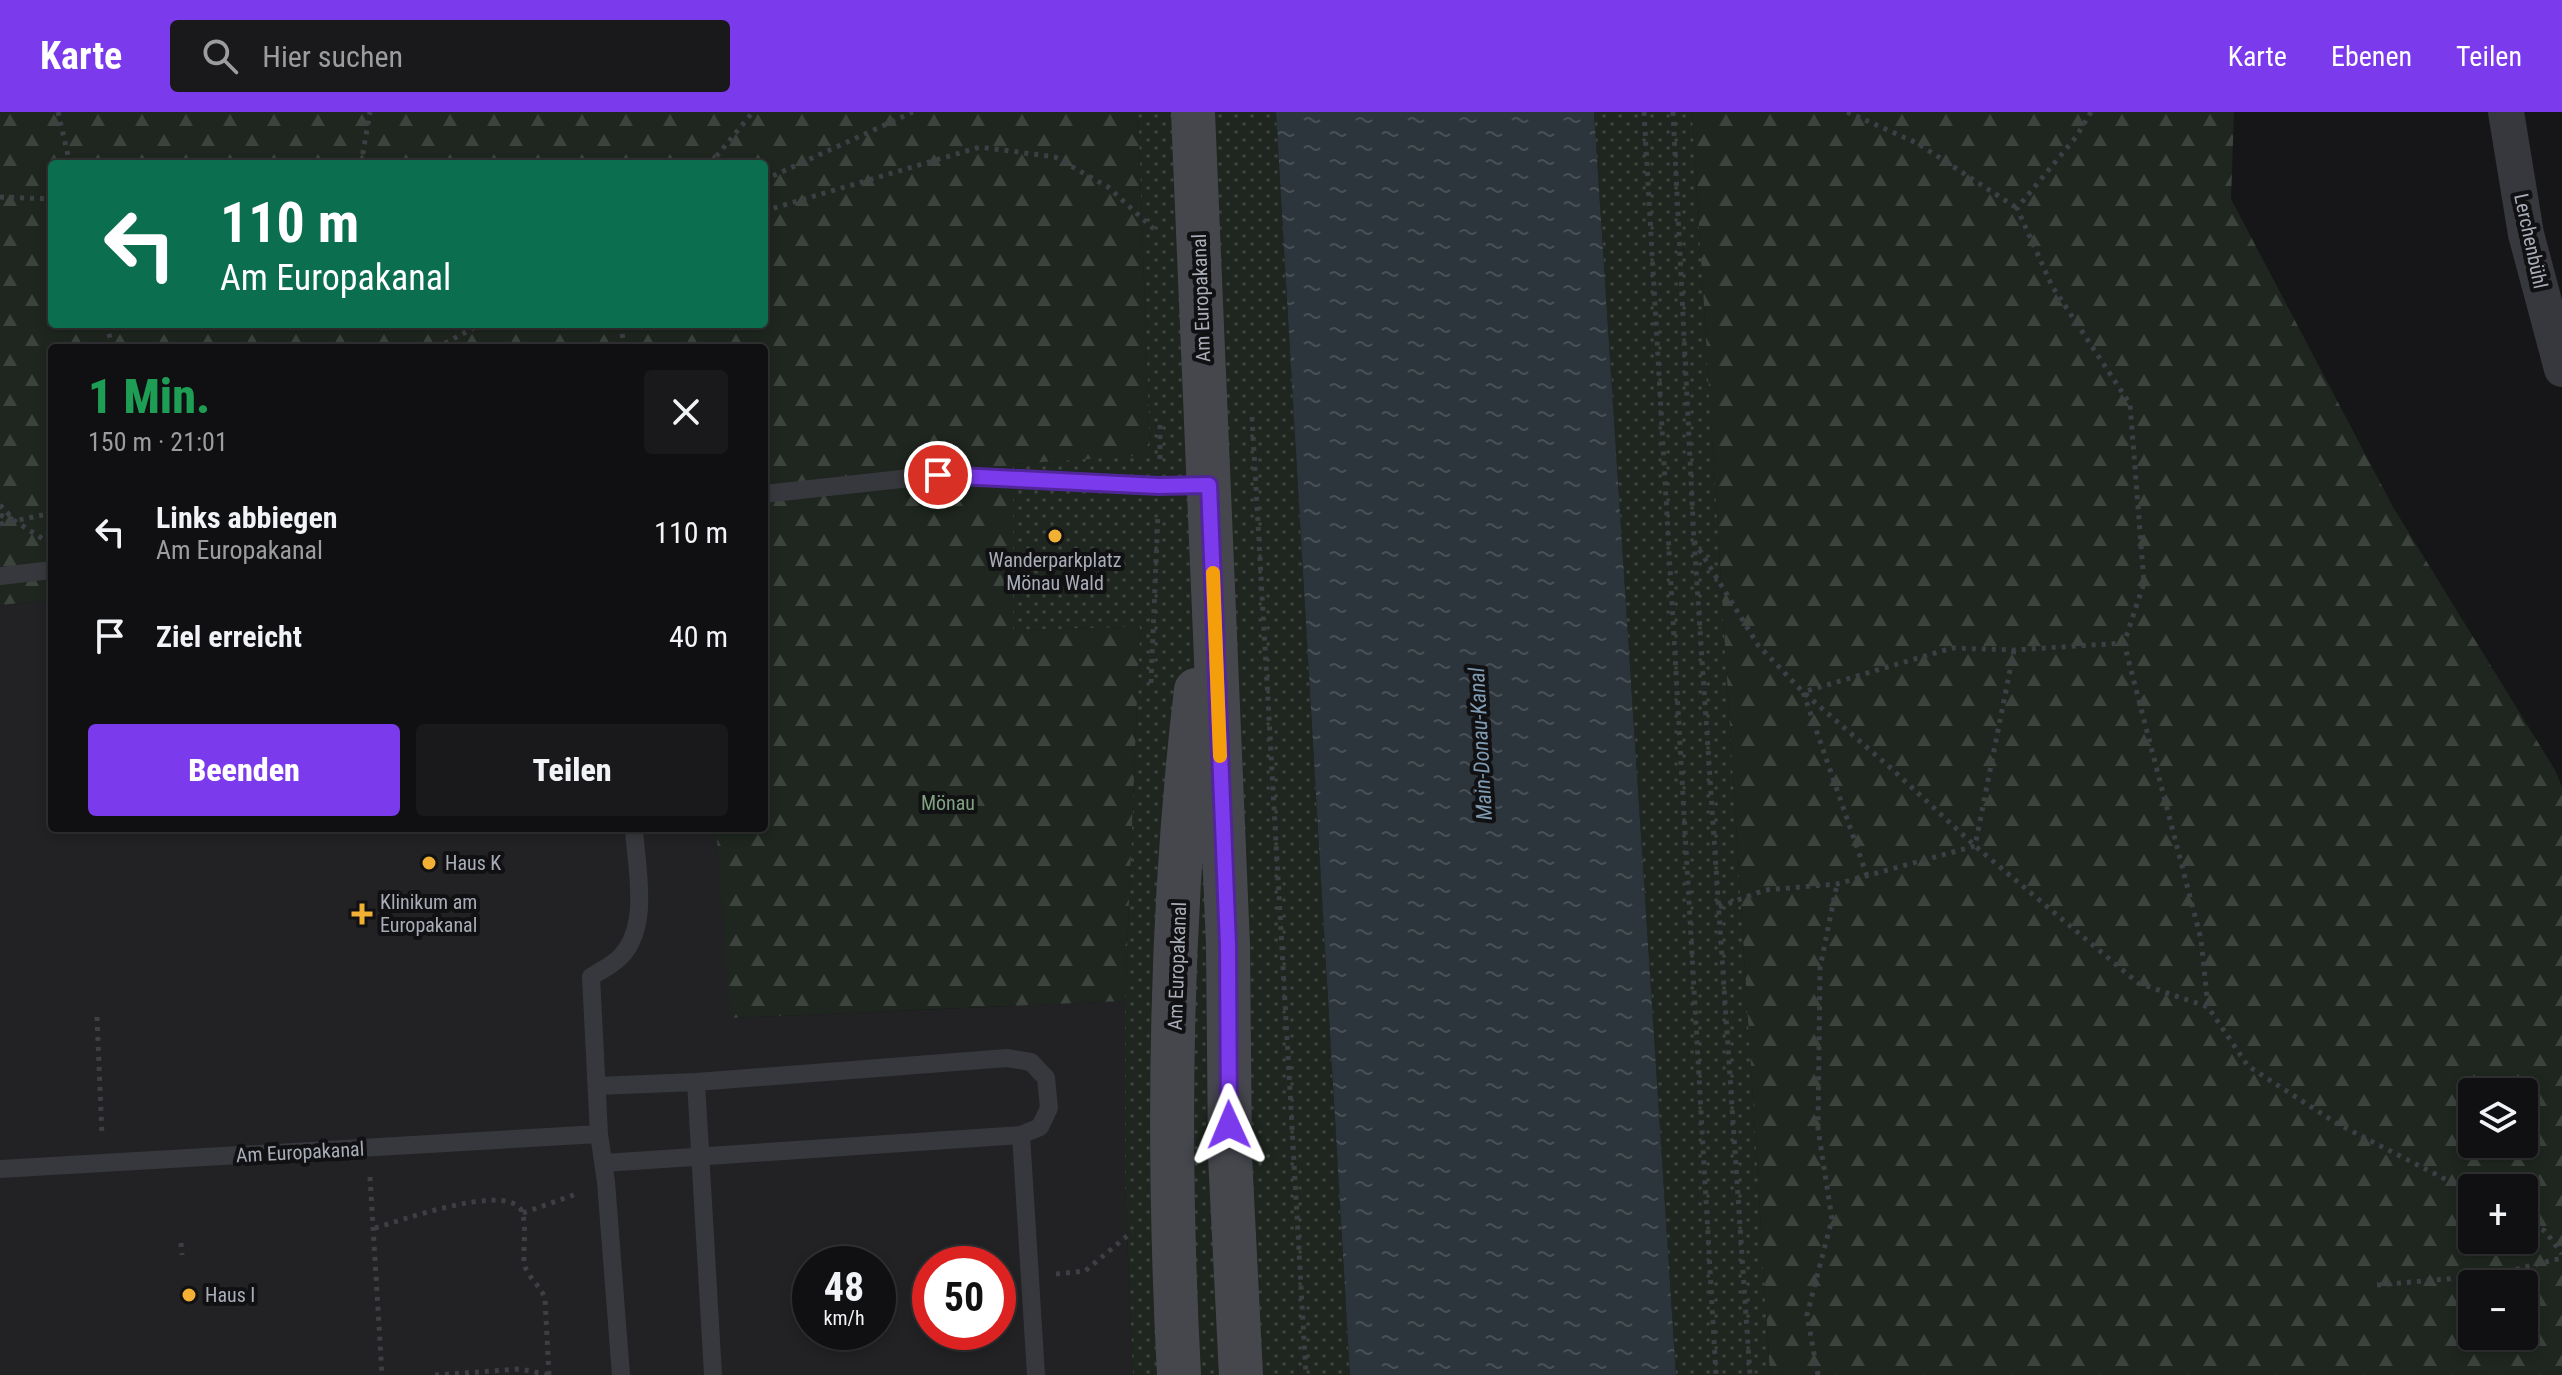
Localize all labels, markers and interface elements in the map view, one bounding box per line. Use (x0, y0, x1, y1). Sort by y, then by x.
search box (170, 20, 730, 92)
text: Karte (40, 34, 122, 78)
icon: search (198, 34, 242, 78)
text: Hier suchen (262, 39, 403, 74)
text: Karte (2228, 40, 2287, 73)
text: Ebenen (2331, 40, 2412, 73)
text: Teilen (2456, 40, 2522, 73)
text: 110 m (220, 190, 359, 256)
street label: Lerchenbühl (2509, 191, 2553, 291)
icon: left (88, 192, 192, 296)
street label: Am Europakanal (1187, 233, 1215, 363)
text: Am Europakanal (220, 257, 451, 299)
text: 1 Min. (88, 368, 210, 425)
button: close (644, 370, 728, 454)
text: 150 m · 21:01 (88, 427, 228, 457)
pin (904, 441, 972, 509)
icon: arrive (916, 453, 960, 497)
text: Links abbiegen (156, 500, 338, 535)
icon: left (88, 510, 132, 554)
text: 110 m (654, 515, 728, 550)
marker: Wanderparkplatz Mönau Wald (1046, 527, 1064, 545)
text: Am Europakanal (156, 535, 323, 565)
place label: Wanderparkplatz Mönau Wald (989, 548, 1121, 595)
icon: arrive (88, 614, 132, 658)
text: Ziel erreicht (156, 619, 302, 654)
text: 40 m (669, 619, 728, 654)
water label: Main-Donau-Kanal (1464, 666, 1497, 821)
button: Beenden (88, 724, 400, 816)
button: Teilen (416, 724, 728, 816)
park label: Mönau (921, 791, 975, 815)
place label: Haus K (445, 851, 501, 875)
marker: Haus K (420, 854, 438, 872)
place label: Klinikum am Europakanal (380, 890, 477, 937)
street label: Am Europakanal (1163, 901, 1191, 1031)
marker: Klinikum am Europakanal (351, 903, 373, 925)
map controls (2458, 1078, 2538, 1350)
button: layers (2458, 1078, 2538, 1158)
position arrow (1187, 1083, 1271, 1167)
street label: Am Europakanal (235, 1137, 365, 1167)
button: + (2458, 1174, 2538, 1254)
speed limit sign: 50 (912, 1246, 1016, 1350)
text: 48 (824, 1264, 864, 1311)
button: − (2458, 1270, 2538, 1350)
place label: Haus I (205, 1283, 255, 1307)
marker: Haus I (180, 1286, 198, 1304)
text: km/h (823, 1306, 865, 1330)

